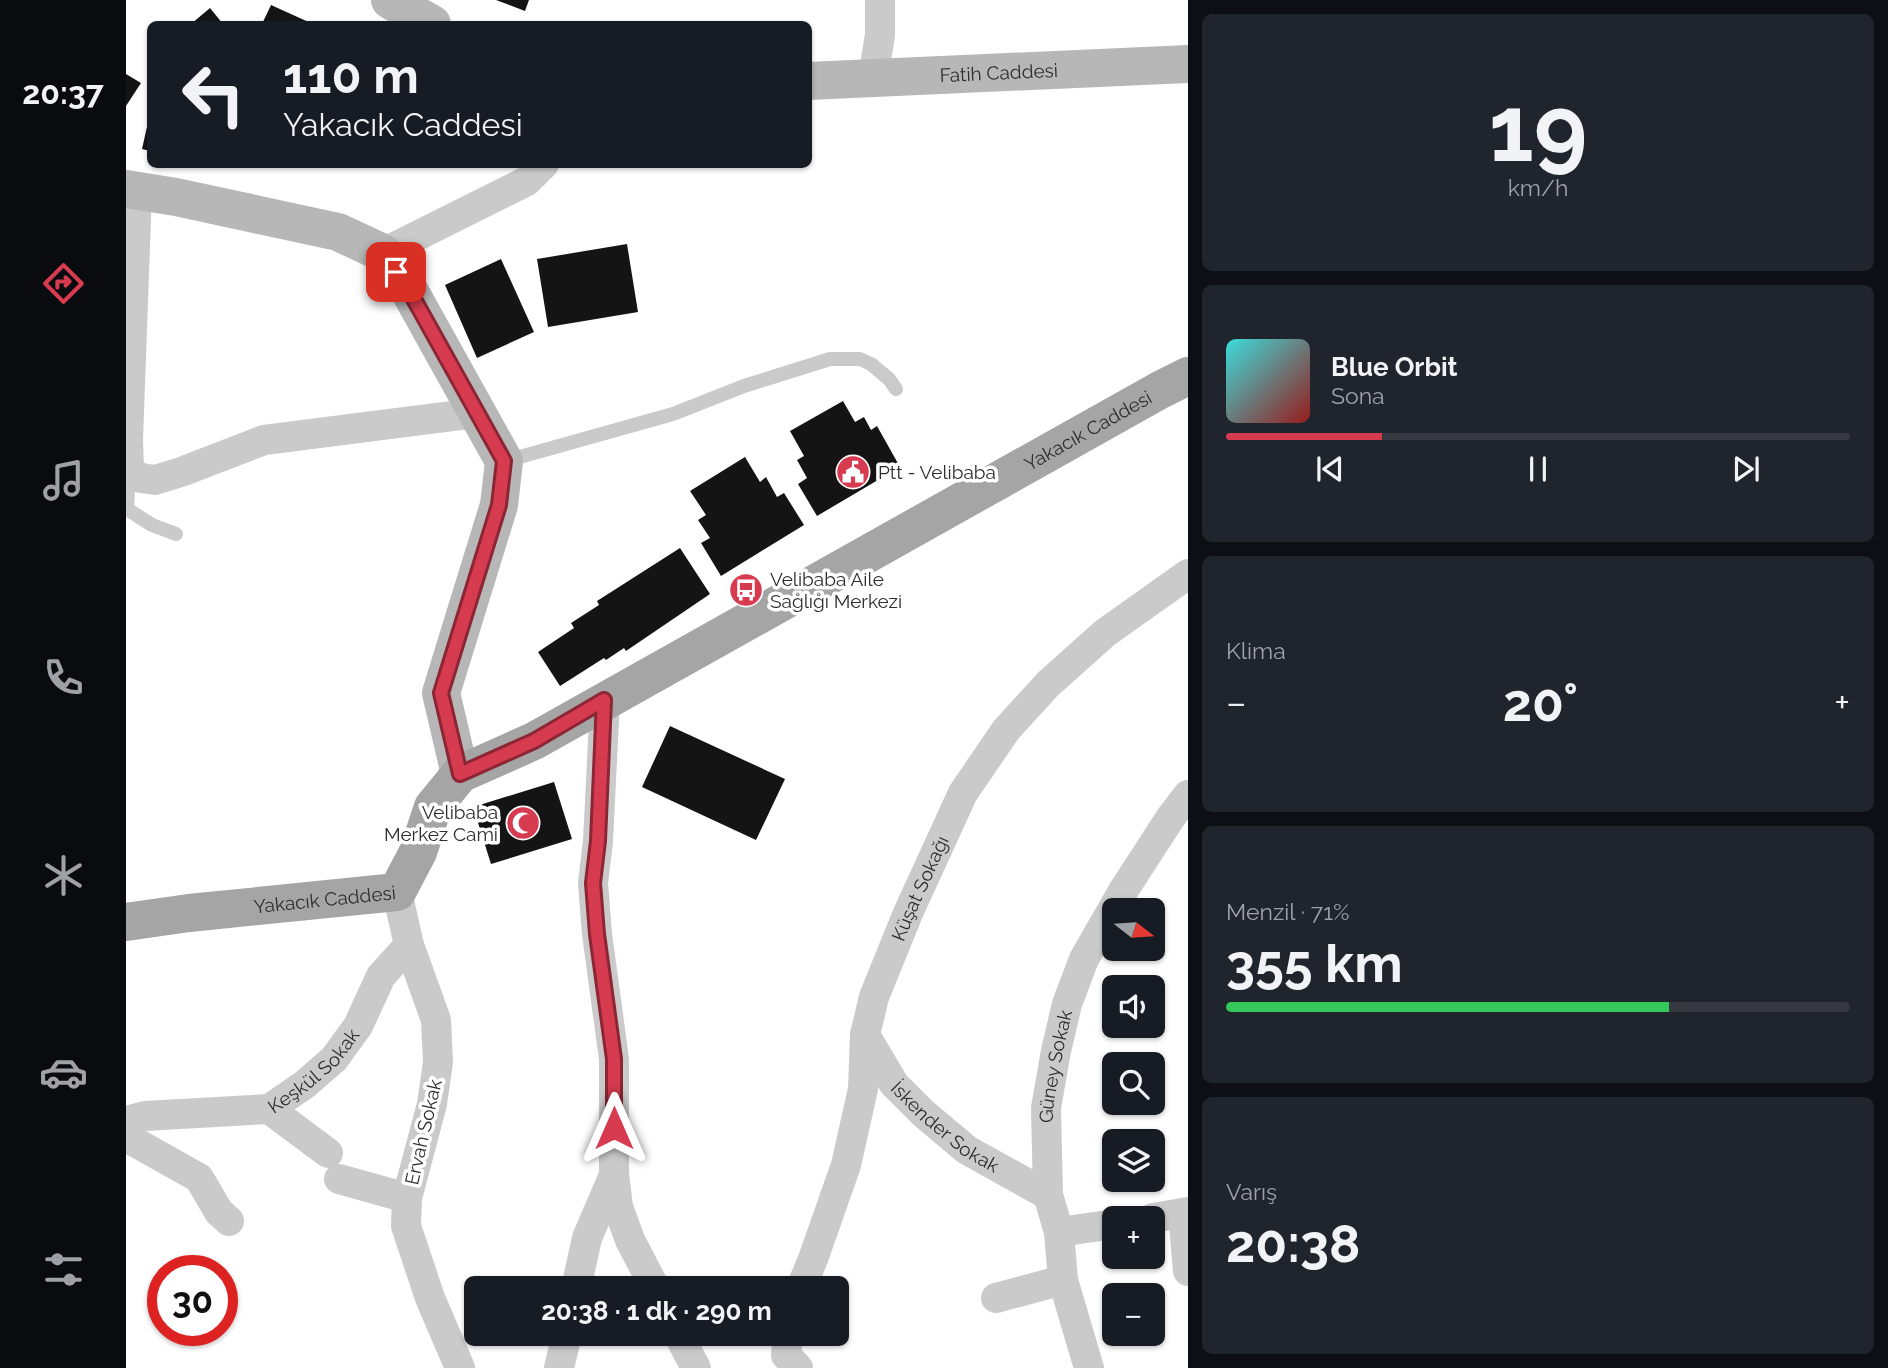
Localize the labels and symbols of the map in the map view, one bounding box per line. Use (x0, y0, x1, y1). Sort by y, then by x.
street label: Fatih Caddesi (939, 59, 1058, 86)
pin (366, 242, 426, 302)
street label: Yakacık Caddesi (1020, 386, 1155, 475)
public building icon: Ptt - Velibaba (834, 453, 872, 491)
place label: Ptt - Velibaba (878, 461, 996, 483)
place label: Velibaba Aile Sağlığı Merkezi (770, 568, 902, 612)
bus stop icon: Velibaba Aile Sağlığı Merkezi (727, 571, 765, 609)
place label: Velibaba Merkez Cami (384, 801, 498, 845)
mosque icon: Velibaba Merkez Cami (504, 804, 542, 842)
street label: Küşat Sokağı (887, 832, 953, 944)
street label: Yakacık Caddesi (253, 881, 397, 917)
north arrow (1102, 898, 1166, 961)
street label: Güney Sokak (1035, 1008, 1076, 1123)
street label: Keşkül Sokak (264, 1024, 364, 1117)
street label: Ervah Sokak (400, 1077, 446, 1187)
street label: İskender Sokak (887, 1077, 1003, 1177)
position arrow (577, 1091, 651, 1165)
speed limit sign: 30 (147, 1255, 238, 1346)

